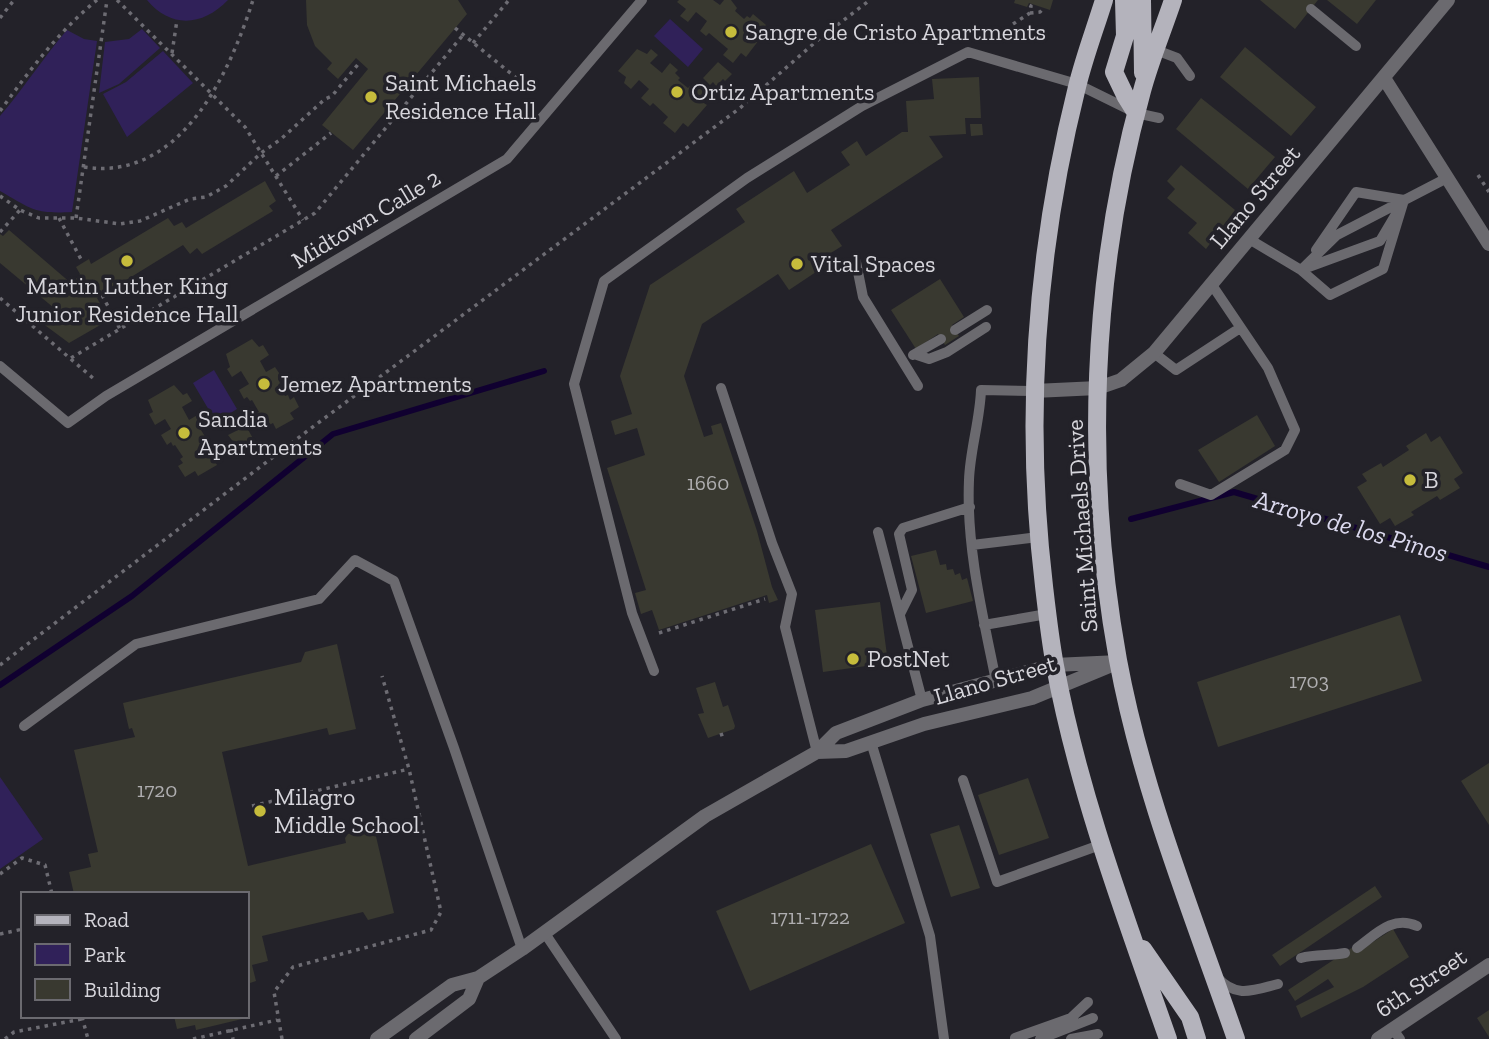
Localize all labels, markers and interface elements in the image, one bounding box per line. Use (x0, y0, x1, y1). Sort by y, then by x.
place label: Sangre de Cristo Apartments (745, 17, 1046, 46)
marker: Sangre de Cristo Apartments (723, 24, 739, 40)
place label: Saint Michaels Residence Hall (385, 68, 536, 125)
place label: Ortiz Apartments (691, 77, 874, 106)
marker: Ortiz Apartments (669, 84, 685, 100)
marker: Saint Michaels Residence Hall (363, 89, 379, 105)
street label: Llano Street (1203, 139, 1306, 254)
street label: Midtown Calle 2 (286, 163, 445, 274)
place label: Vital Spaces (810, 249, 936, 278)
marker: Martin Luther King Junior Residence Hall (119, 253, 135, 269)
marker: Vital Spaces (789, 256, 805, 272)
place label: Martin Luther King Junior Residence Hall (15, 271, 239, 328)
place label: Jemez Apartments (278, 369, 472, 398)
marker: Jemez Apartments (256, 376, 272, 392)
place label: Sandia Apartments (198, 404, 322, 461)
street label: Saint Michaels Drive (1060, 419, 1103, 633)
marker: Sandia Apartments (176, 425, 192, 441)
place label: B (1424, 465, 1439, 494)
house number: 1660 (687, 470, 729, 495)
marker: B (1402, 472, 1418, 488)
water label: Arroyo de los Pinos (1249, 483, 1452, 569)
place label: PostNet (867, 644, 949, 673)
street label: Llano Street (930, 648, 1059, 711)
marker: PostNet (845, 651, 861, 667)
house number: 1703 (1289, 668, 1329, 693)
house number: 1720 (137, 777, 177, 802)
place label: Milagro Middle School (274, 782, 420, 839)
marker: Milagro Middle School (252, 803, 268, 819)
legend (21, 892, 248, 1018)
house number: 1711-1722 (770, 904, 850, 929)
text: Road (84, 907, 130, 932)
text: Park (84, 942, 126, 967)
street label: 6th Street (1370, 942, 1472, 1024)
text: Building (84, 977, 161, 1002)

